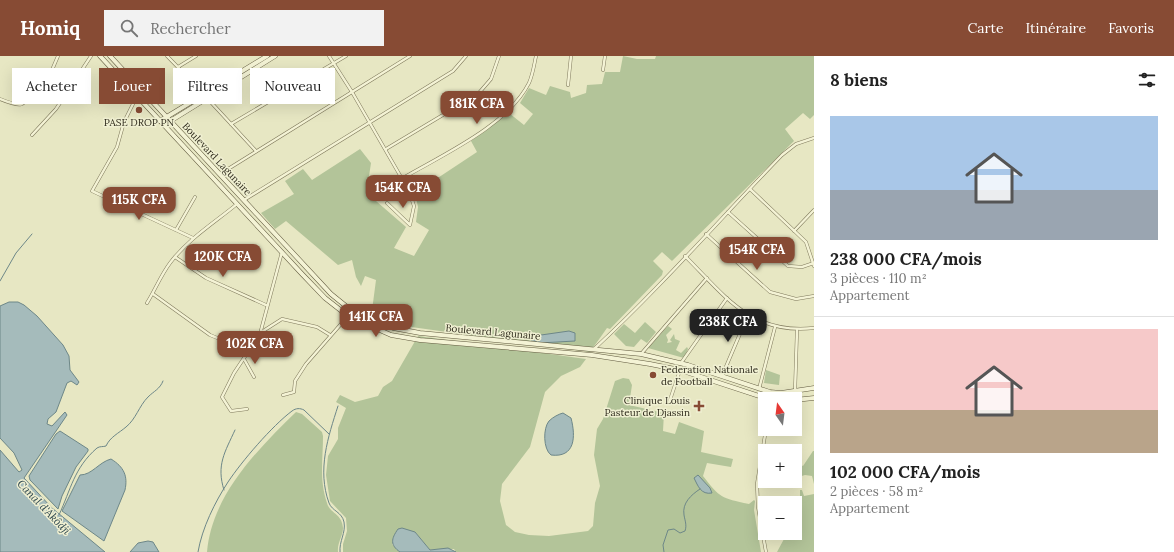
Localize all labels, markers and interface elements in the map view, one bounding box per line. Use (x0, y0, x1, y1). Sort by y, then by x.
search box (104, 10, 384, 46)
text: Homiq (20, 16, 80, 40)
icon: search (118, 17, 140, 39)
text: Rechercher (150, 19, 231, 38)
text: Carte (967, 19, 1004, 37)
text: Itinéraire (1026, 19, 1086, 37)
text: Favoris (1108, 19, 1154, 37)
chip: Acheter (12, 68, 91, 104)
chip: Louer (99, 68, 165, 104)
chip: Filtres (173, 68, 242, 104)
chip: Nouveau (250, 68, 335, 104)
text: 8 biens (830, 69, 888, 91)
icon: filters (1136, 69, 1158, 91)
pin: 181K CFA (436, 91, 518, 125)
text: 181K CFA (449, 95, 505, 112)
marker: PASE DROP PN (134, 105, 144, 115)
place label: PASE DROP PN (104, 116, 175, 129)
street label: Boulevard Lagunaire (180, 120, 255, 199)
icon: home (958, 142, 1030, 214)
pin: 154K CFA (362, 175, 444, 209)
text: 154K CFA (375, 179, 431, 196)
pin: 115K CFA (98, 187, 180, 221)
text: 115K CFA (112, 191, 166, 208)
pin: 154K CFA (716, 237, 798, 271)
text: 154K CFA (729, 241, 785, 258)
pin: 120K CFA (182, 244, 264, 278)
text: 120K CFA (194, 248, 252, 265)
text: 238 000 CFA/mois (830, 248, 982, 270)
text: 3 pièces · 110 m² (830, 270, 927, 287)
text: Appartement (830, 287, 910, 304)
pin: 141K CFA (335, 304, 417, 338)
text: 141K CFA (349, 308, 403, 325)
pin: 238K CFA (687, 309, 769, 343)
text: 238K CFA (699, 313, 757, 330)
street label: Boulevard Lagunaire (445, 321, 542, 343)
pin: 102K CFA (214, 331, 296, 365)
text: 102K CFA (226, 335, 284, 352)
icon: home (958, 355, 1030, 427)
place label: Federation Nationale de Football (661, 363, 759, 388)
marker: Federation Nationale de Football (648, 370, 658, 380)
north arrow (758, 392, 802, 436)
map controls (758, 392, 802, 540)
place label: Clinique Louis Pasteur de Djassin (605, 394, 690, 419)
marker: Clinique Louis Pasteur de Djassin (693, 400, 705, 412)
button: + (758, 444, 802, 488)
text: 102 000 CFA/mois (830, 461, 980, 483)
water label: Canal d'Akôdji (14, 477, 74, 538)
text: 2 pièces · 58 m² (830, 483, 923, 500)
button: − (758, 496, 802, 540)
text: Appartement (830, 500, 910, 517)

